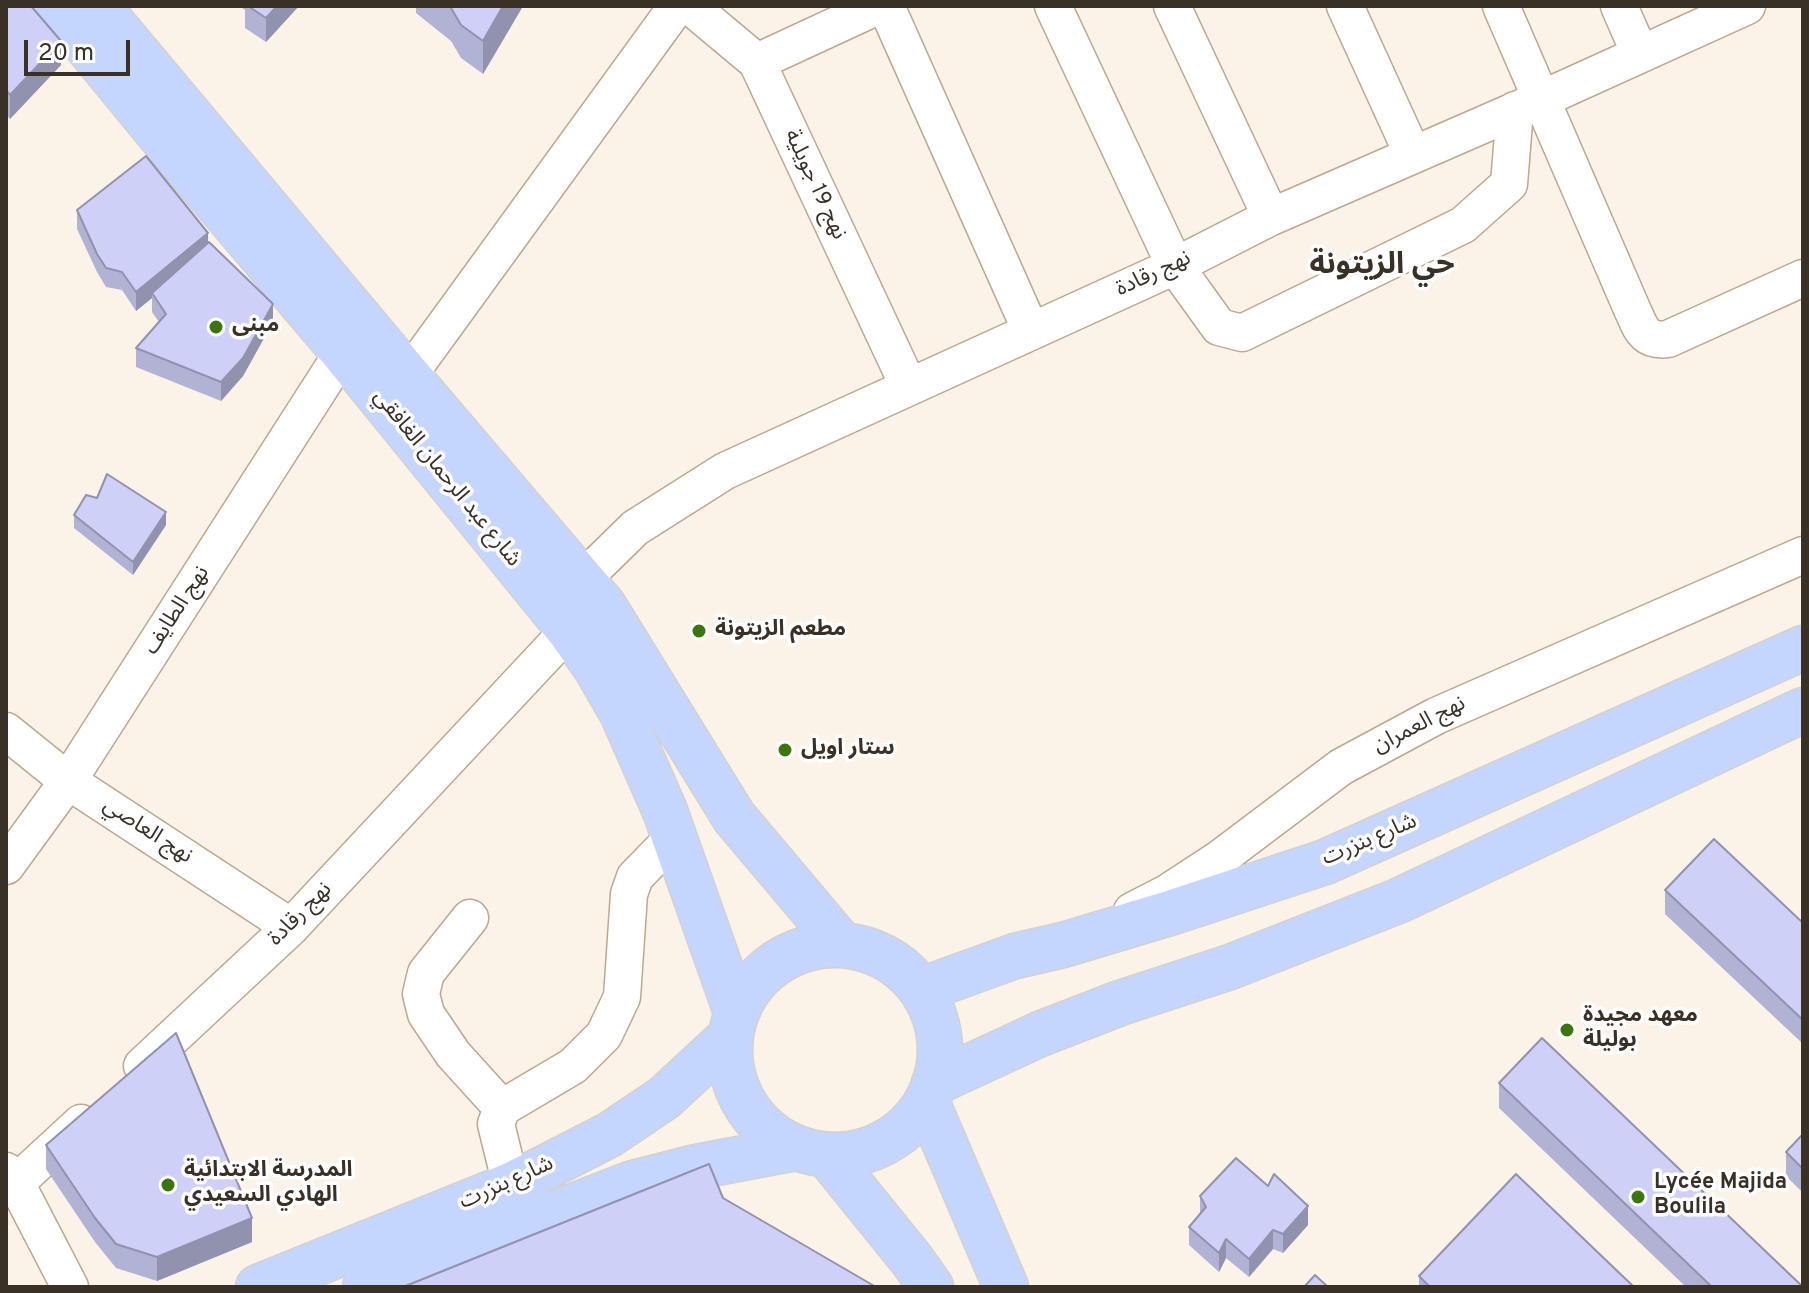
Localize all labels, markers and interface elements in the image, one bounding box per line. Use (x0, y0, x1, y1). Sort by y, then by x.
scale bar (28, 24, 134, 74)
text: 20 m (38, 39, 94, 69)
street label: نهج 19 جويلية (777, 126, 851, 244)
street label: نهج رقادة (1112, 246, 1196, 304)
district label: حي الزيتونة (1309, 249, 1455, 285)
place label: مبنى (232, 314, 279, 340)
marker: مبنى (207, 318, 225, 336)
street label: شارع عبد الرحمان الغافقي (366, 385, 526, 573)
street label: نهج الطايف (140, 562, 216, 660)
place label: مطعم الزيتونة (715, 618, 846, 644)
marker: مطعم الزيتونة (690, 622, 708, 640)
street label: نهج العمران (1369, 692, 1471, 760)
place label: ستار اويل (801, 737, 895, 763)
marker: ستار اويل (776, 741, 794, 759)
street label: نهج العاصي (97, 793, 197, 871)
street label: شارع بنزرت (1319, 809, 1421, 873)
street label: نهج رقادة (264, 878, 338, 952)
place label: معهد مجيدة بوليلة (1583, 1004, 1698, 1056)
marker: معهد مجيدة بوليلة (1558, 1021, 1576, 1039)
street label: شارع بنزرت (456, 1152, 558, 1216)
place label: المدرسة الابتدائية الهادي السعيدي (184, 1159, 352, 1210)
place label: Lycée Majida Boulila (1654, 1171, 1787, 1222)
marker: المدرسة الابتدائية الهادي السعيدي (159, 1176, 177, 1194)
marker: Lycée Majida Boulila (1629, 1188, 1647, 1206)

